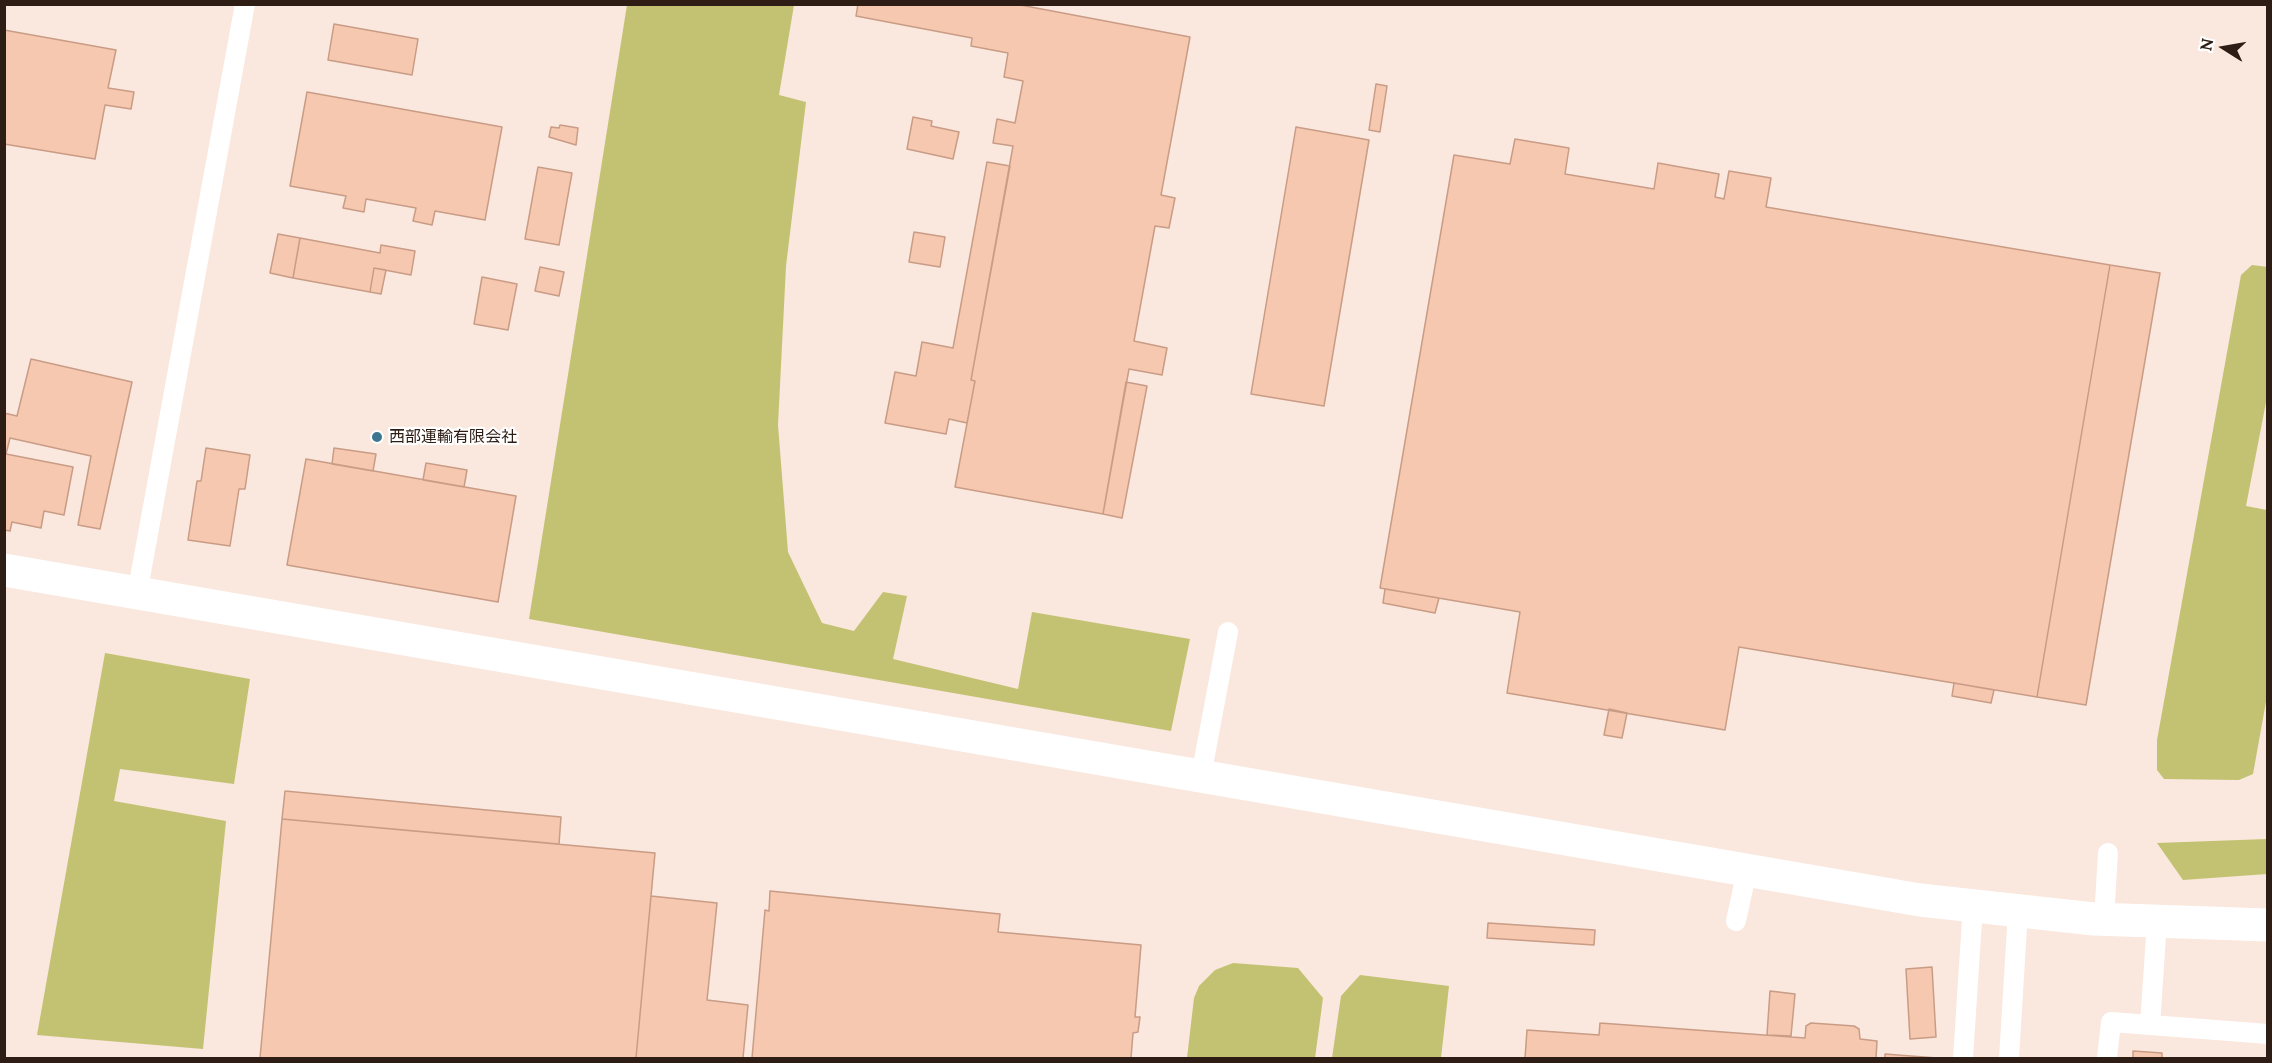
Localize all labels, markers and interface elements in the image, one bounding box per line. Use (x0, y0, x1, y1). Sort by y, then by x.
north arrow (2194, 18, 2254, 78)
text: N (2195, 37, 2217, 53)
place label: 西部運輸有限会社 (389, 427, 517, 447)
marker: 西部運輸有限会社 (370, 430, 384, 444)

